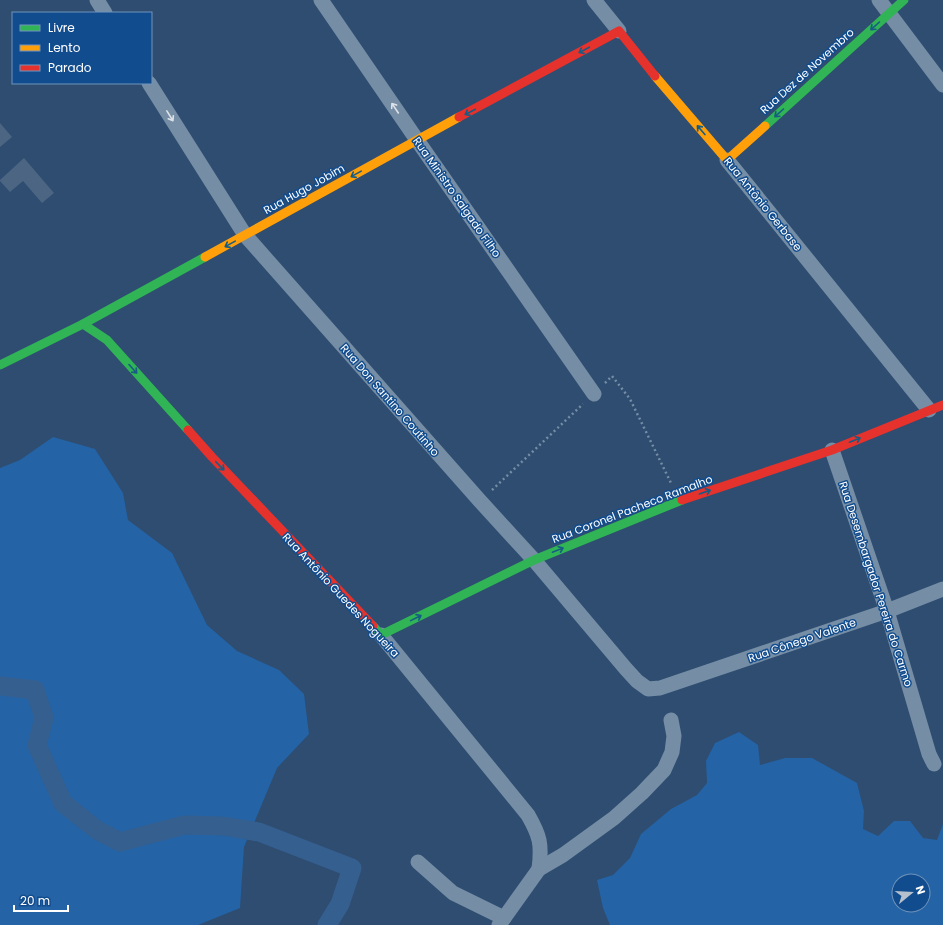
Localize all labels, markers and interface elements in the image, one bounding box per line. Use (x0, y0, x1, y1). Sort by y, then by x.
legend (12, 12, 152, 84)
text: Livre (48, 19, 75, 36)
one-way arrow (870, 21, 880, 31)
street label: Rua Dez de Novembro (756, 24, 858, 118)
text: Lento (48, 39, 81, 56)
one-way arrow (579, 46, 591, 54)
text: Parado (48, 59, 92, 76)
one-way arrow (391, 103, 399, 114)
one-way arrow (464, 108, 476, 116)
one-way arrow (774, 108, 784, 117)
one-way arrow (166, 110, 174, 121)
one-way arrow (697, 125, 706, 135)
street label: Rua Ministro Salgado Filho (409, 134, 505, 260)
street label: Rua Antônio Gerbase (720, 154, 806, 254)
street label: Rua Hugo Jobim (261, 160, 347, 218)
one-way arrow (350, 171, 362, 178)
one-way arrow (224, 240, 236, 248)
street label: Rua Don Santino Coutinho (337, 340, 443, 460)
one-way arrow (128, 364, 137, 374)
one-way arrow (848, 436, 860, 444)
one-way arrow (215, 461, 225, 471)
street label: Rua Coronel Pacheco Ramalho (549, 471, 715, 547)
street label: Rua Desembargador Pereira do Carmo (835, 479, 917, 689)
one-way arrow (699, 488, 712, 495)
street label: Rua Antônio Guedes Nogueira (279, 529, 403, 661)
one-way arrow (552, 546, 564, 554)
one-way arrow (410, 614, 422, 621)
street label: Rua Cônego Valente (746, 614, 858, 666)
north arrow (891, 873, 931, 913)
text: N (912, 883, 929, 896)
scale bar (14, 887, 68, 913)
text: 20 m (20, 892, 50, 909)

